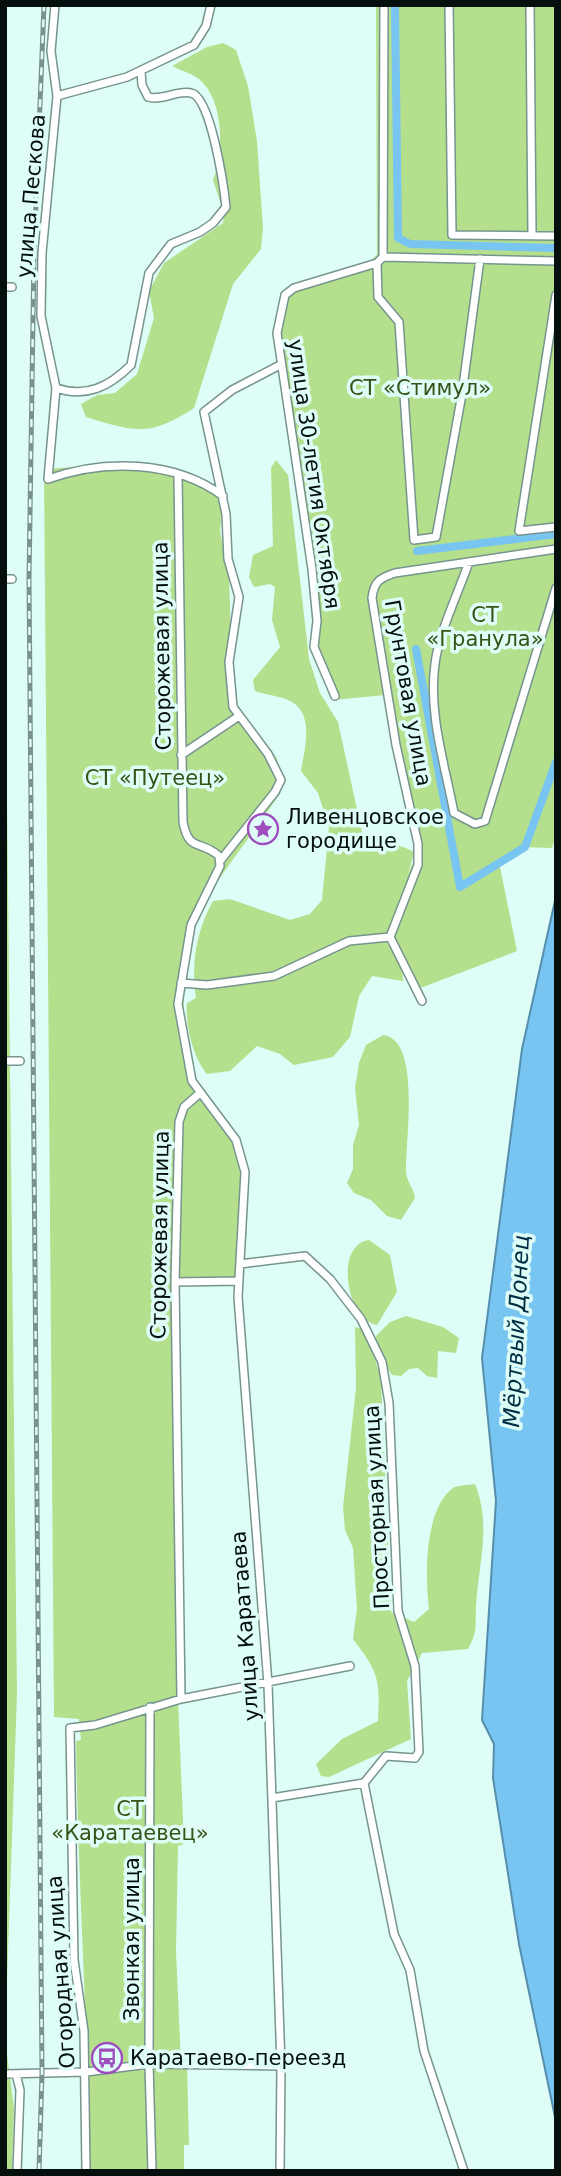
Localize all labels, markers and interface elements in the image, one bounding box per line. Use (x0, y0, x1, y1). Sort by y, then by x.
street label: улица Пескова (12, 113, 50, 279)
street label: улица 30-летия Октября (283, 338, 345, 610)
park label: СТ «Стимул» (349, 376, 491, 400)
street label: Сторожевая улица (148, 541, 176, 751)
street label: Грунтовая улица (380, 598, 436, 788)
park label: СТ «Гранула» (426, 603, 544, 651)
park label: СТ «Путеец» (85, 766, 225, 790)
place label: Ливенцовское городище (286, 805, 444, 853)
place icon: Ливенцовское городище (246, 812, 280, 846)
street label: Сторожевая улица (146, 1130, 174, 1340)
water label: Мёртвый Донец (498, 1234, 534, 1428)
street label: Просторная улица (360, 1404, 394, 1610)
street label: улица Каратаева (226, 1530, 264, 1722)
park label: СТ «Каратаевец» (51, 1797, 209, 1845)
street label: Звонкая улица (120, 1857, 144, 2021)
street label: Огородная улица (42, 1875, 80, 2069)
bus stop icon: Каратаево-переезд (90, 2041, 124, 2075)
place label: Каратаево-переезд (130, 2046, 346, 2070)

